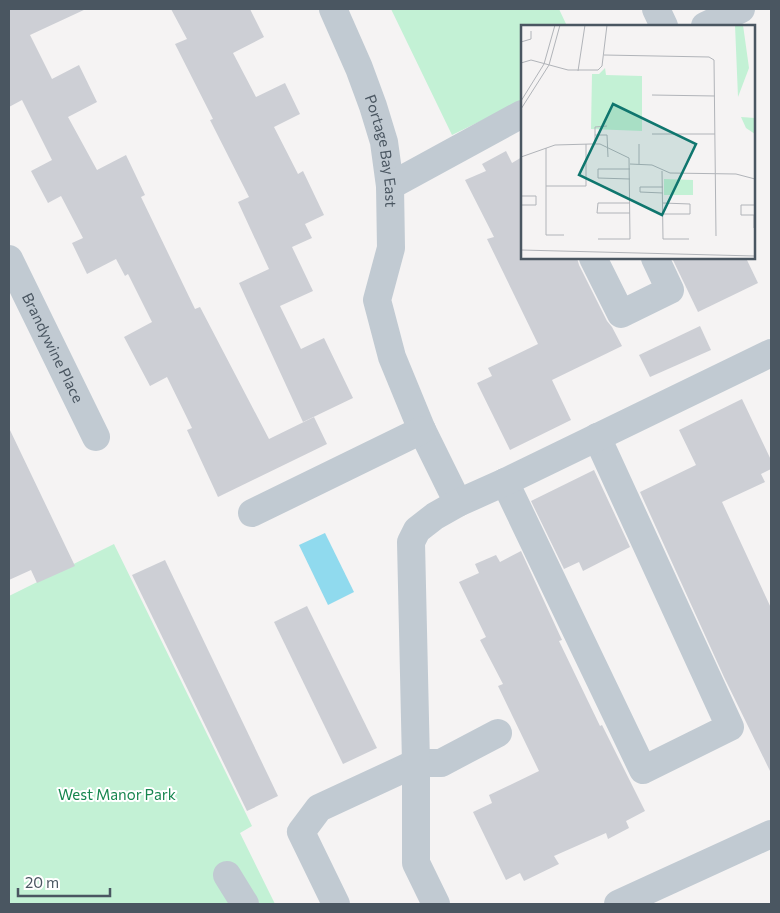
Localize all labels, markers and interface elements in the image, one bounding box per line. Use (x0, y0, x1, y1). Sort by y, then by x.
inset map (521, 25, 755, 259)
street label: Portage Bay East (362, 92, 400, 207)
street label: Brandywine Place (19, 290, 88, 406)
park label: West Manor Park (58, 785, 176, 803)
scale bar (18, 866, 110, 898)
text: 20 m (25, 873, 59, 891)

